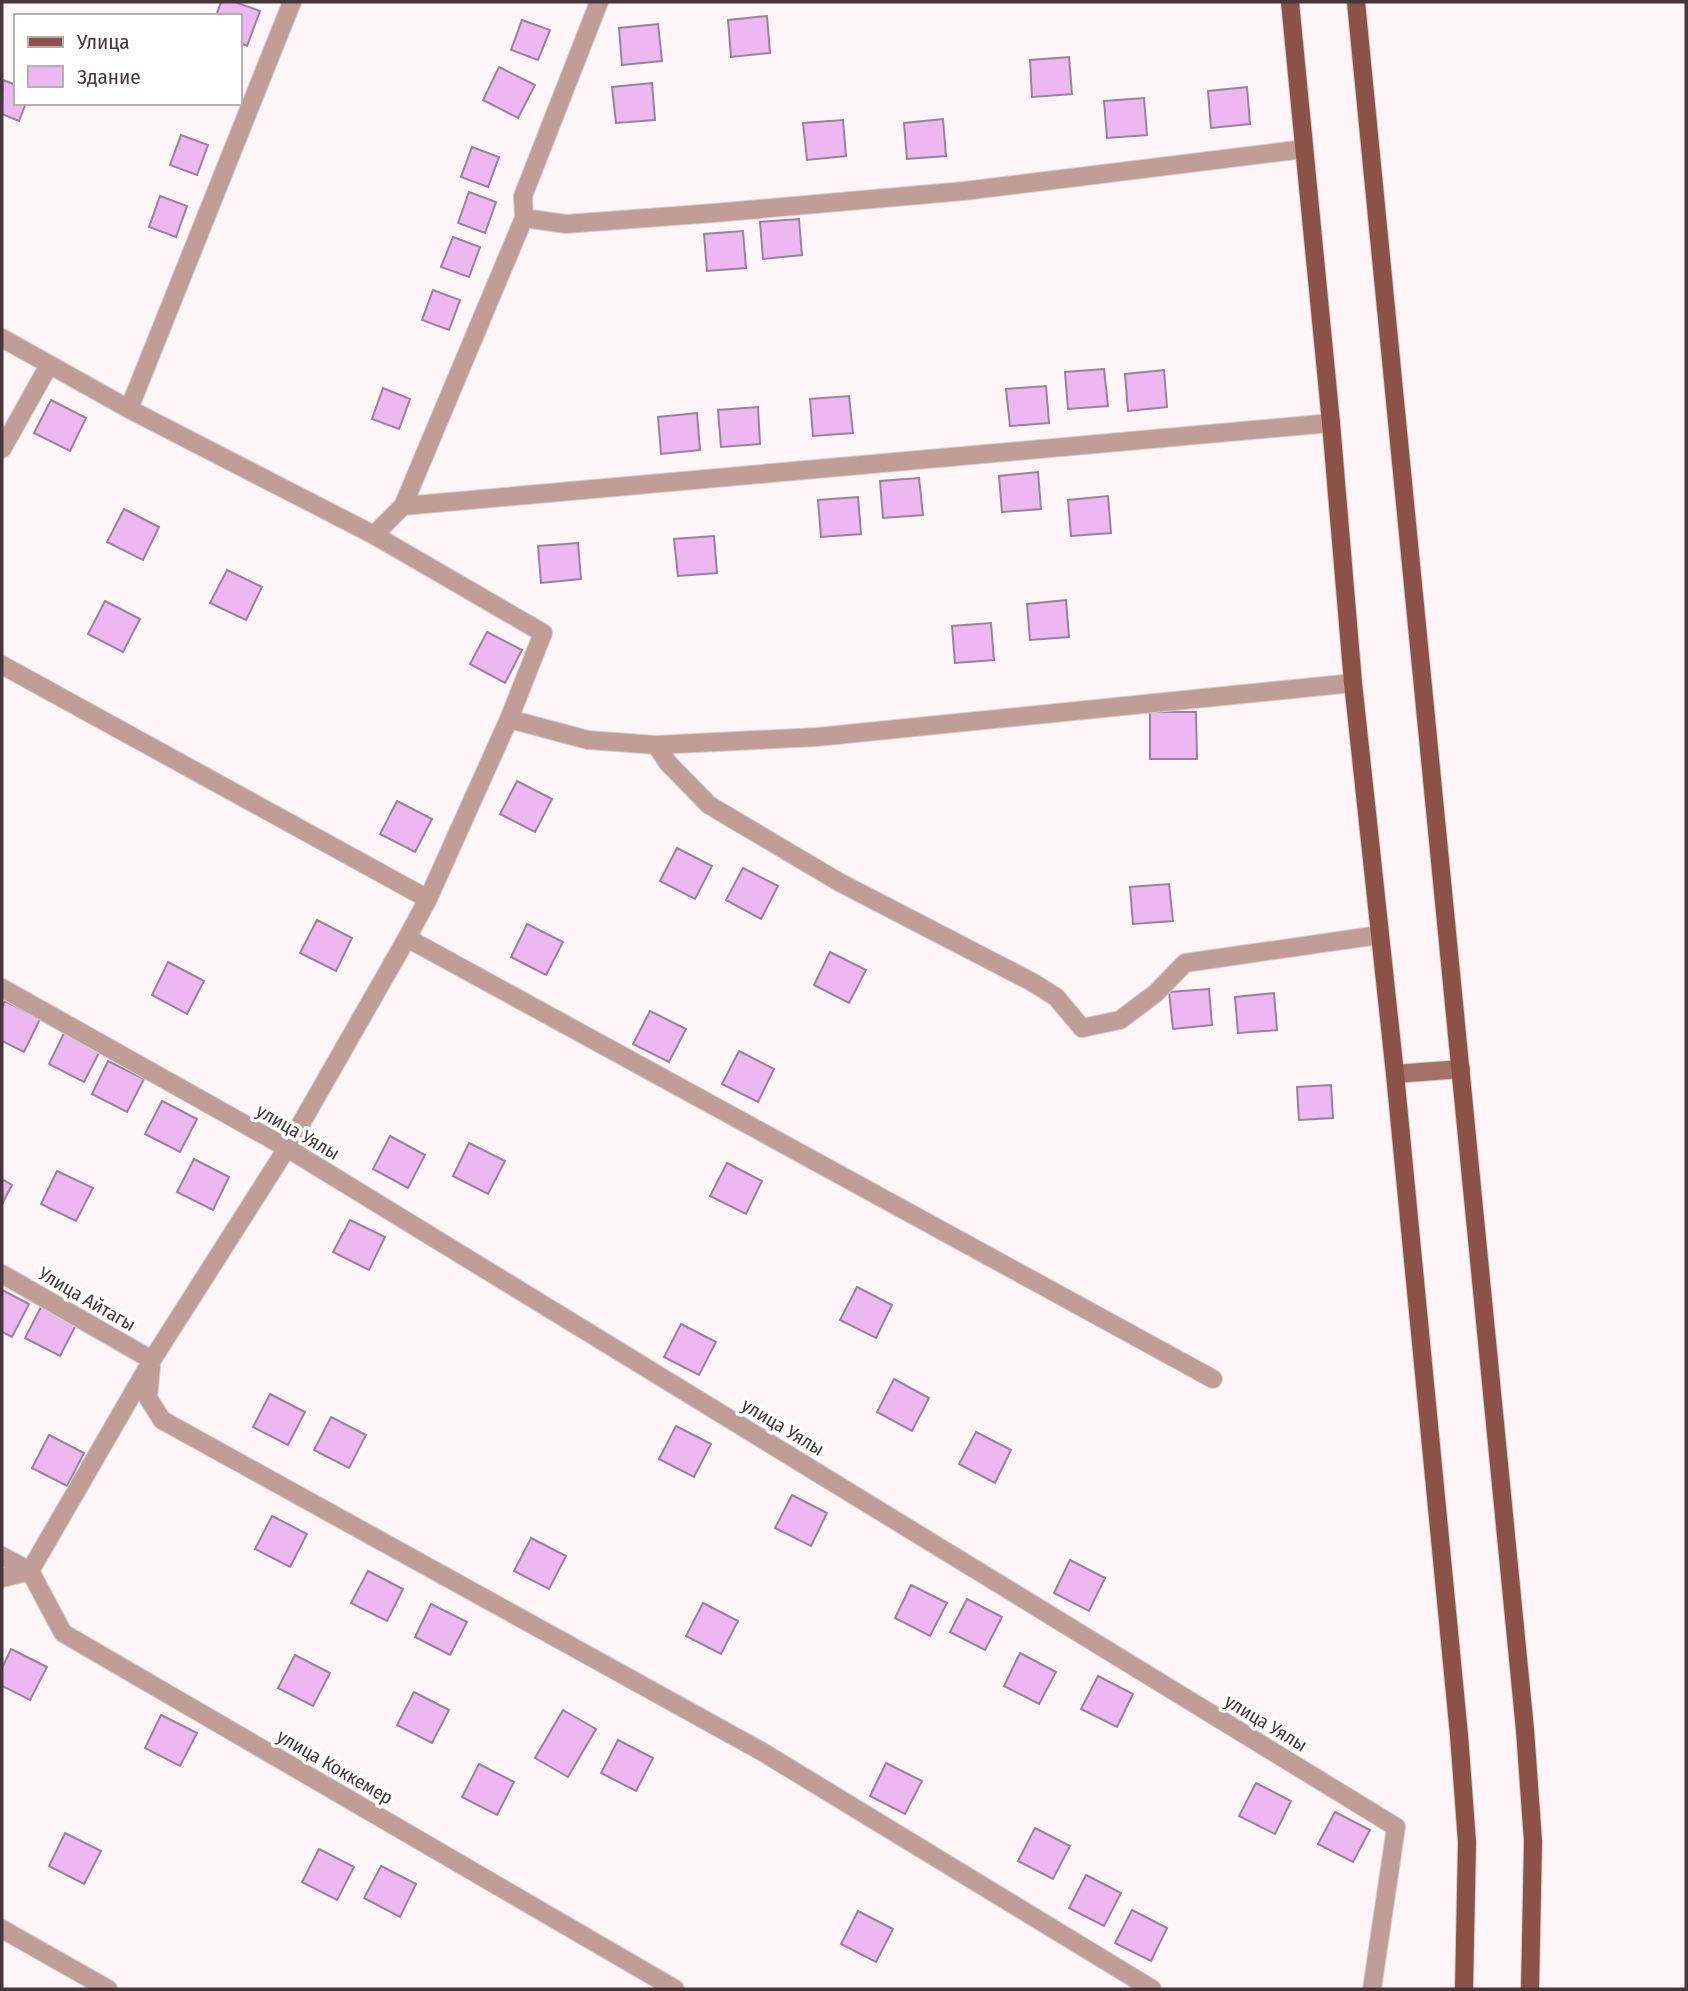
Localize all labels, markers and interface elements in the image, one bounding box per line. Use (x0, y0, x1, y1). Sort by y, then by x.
legend (14, 14, 242, 105)
text: Улица (76, 29, 130, 55)
text: Здание (77, 64, 141, 90)
street label: улица Уялы (252, 1099, 344, 1165)
street label: Улица Айтагы (33, 1261, 140, 1336)
street label: улица Уялы (738, 1393, 828, 1461)
street label: улица Уялы (1221, 1689, 1311, 1757)
street label: улица Коккемер (273, 1725, 397, 1809)

